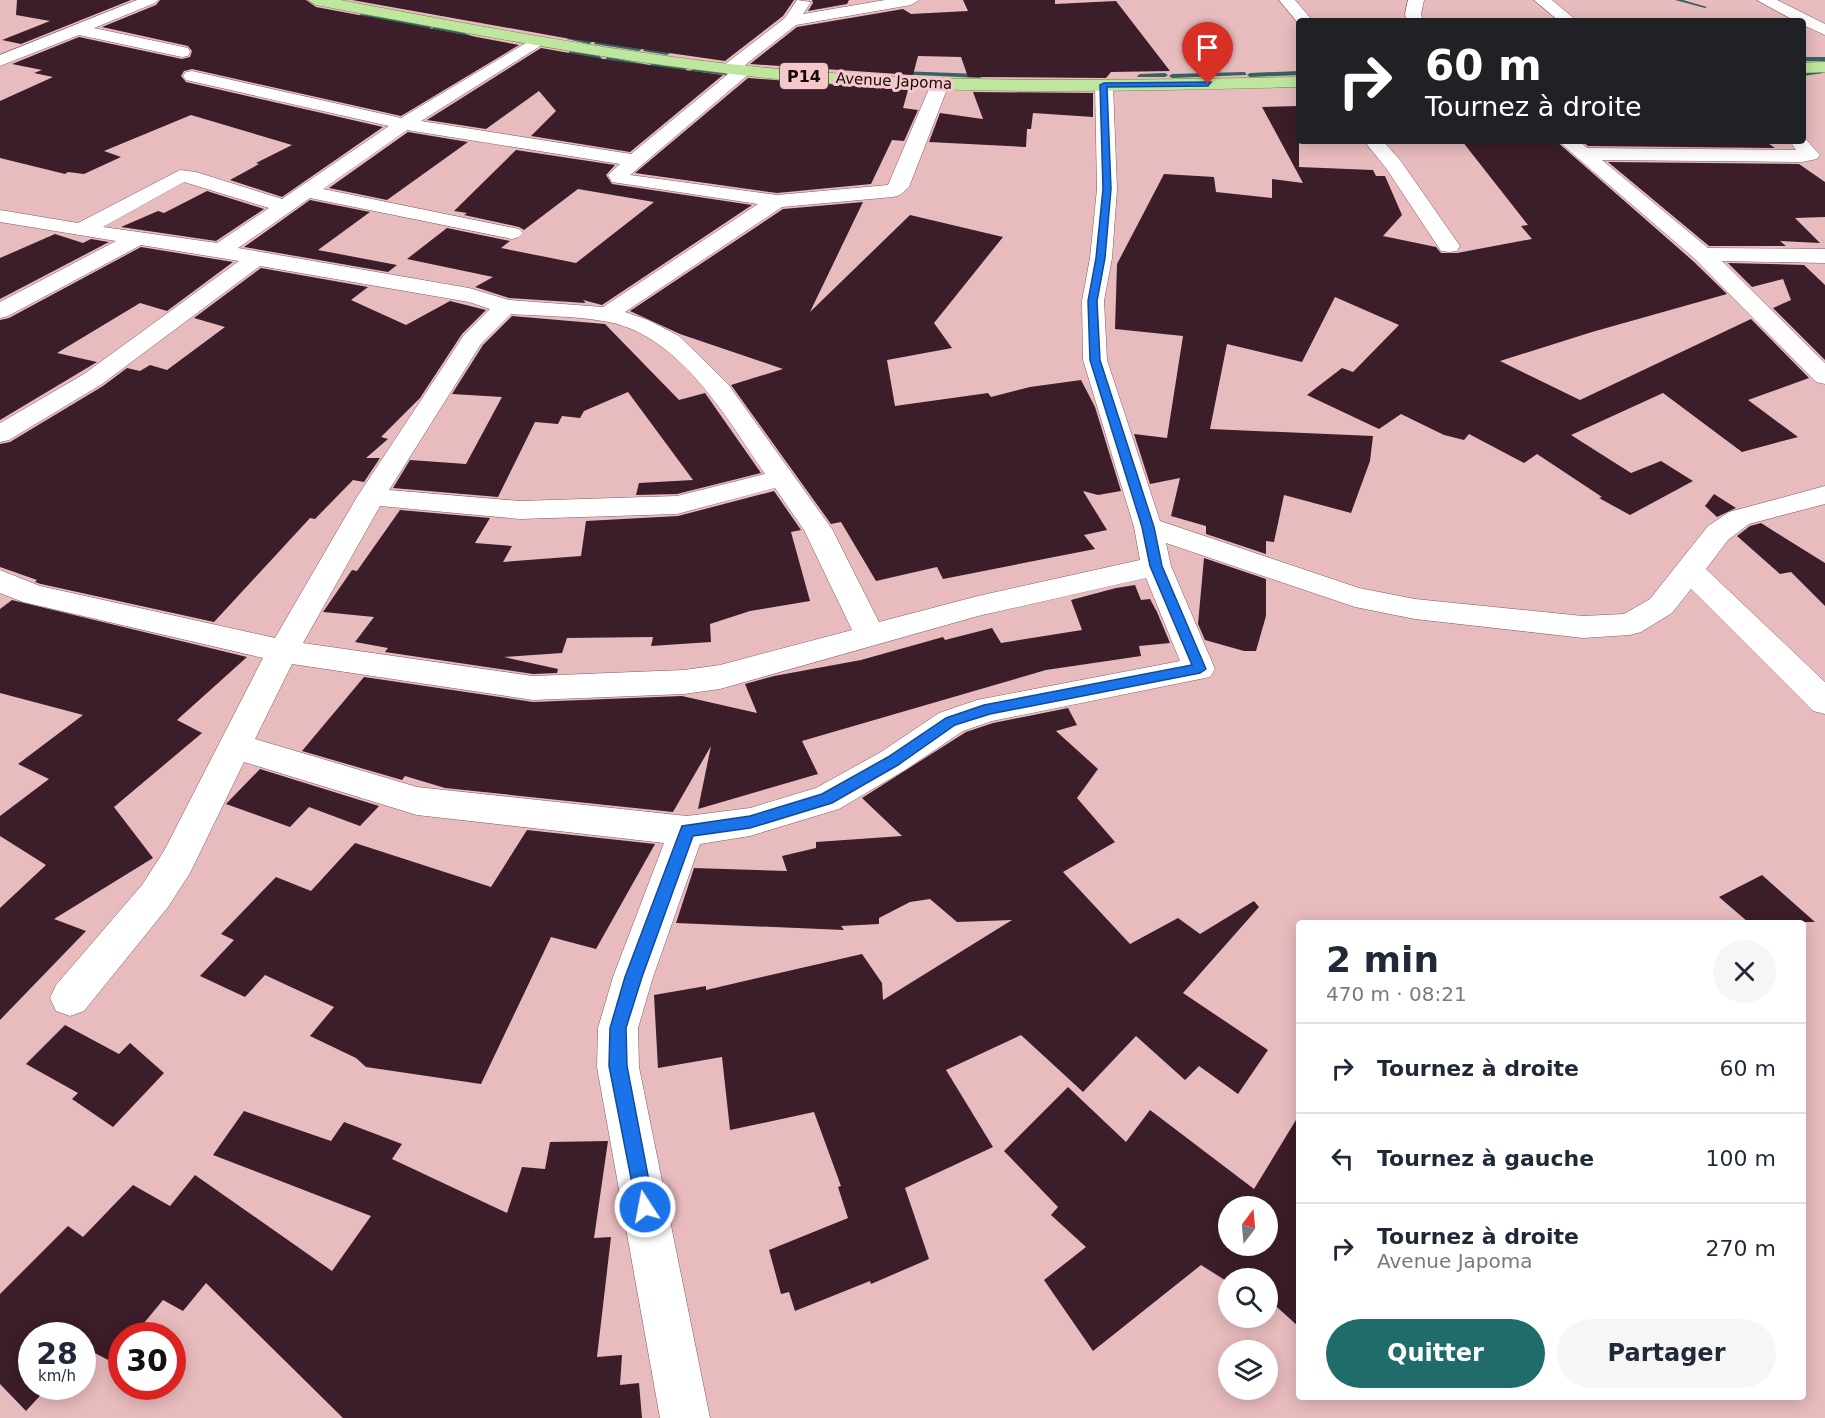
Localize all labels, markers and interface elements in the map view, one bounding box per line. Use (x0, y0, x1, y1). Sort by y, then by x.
pin (1182, 22, 1233, 84)
icon: arrive (1191, 31, 1224, 64)
text: 60 m (1425, 41, 1542, 90)
icon: right (1326, 42, 1404, 120)
road number: P14 (780, 63, 828, 89)
street label: Avenue Japoma (835, 69, 953, 93)
text: Tournez à droite (1425, 91, 1642, 122)
text: 2 min (1326, 939, 1439, 980)
button: close (1713, 940, 1776, 1003)
text: 470 m · 08:21 (1326, 982, 1467, 1006)
icon: right (1326, 1052, 1359, 1085)
text: Tournez à droite (1377, 1056, 1579, 1081)
text: 60 m (1720, 1056, 1776, 1081)
icon: left (1326, 1142, 1359, 1175)
text: Tournez à gauche (1377, 1146, 1594, 1171)
text: 100 m (1706, 1146, 1776, 1171)
position arrow (613, 1175, 677, 1239)
north arrow (1218, 1196, 1278, 1256)
map controls (1218, 1196, 1278, 1400)
text: Tournez à droite (1377, 1224, 1579, 1249)
icon: right (1326, 1232, 1359, 1265)
text: 270 m (1706, 1236, 1776, 1261)
text: Avenue Japoma (1377, 1249, 1533, 1273)
button: search (1218, 1268, 1278, 1328)
button: Quitter (1326, 1319, 1545, 1388)
button: Partager (1557, 1319, 1776, 1388)
speed limit sign: 30 (108, 1322, 186, 1400)
text: 28 (36, 1336, 78, 1371)
button: layers (1218, 1340, 1278, 1400)
text: km/h (38, 1367, 76, 1385)

